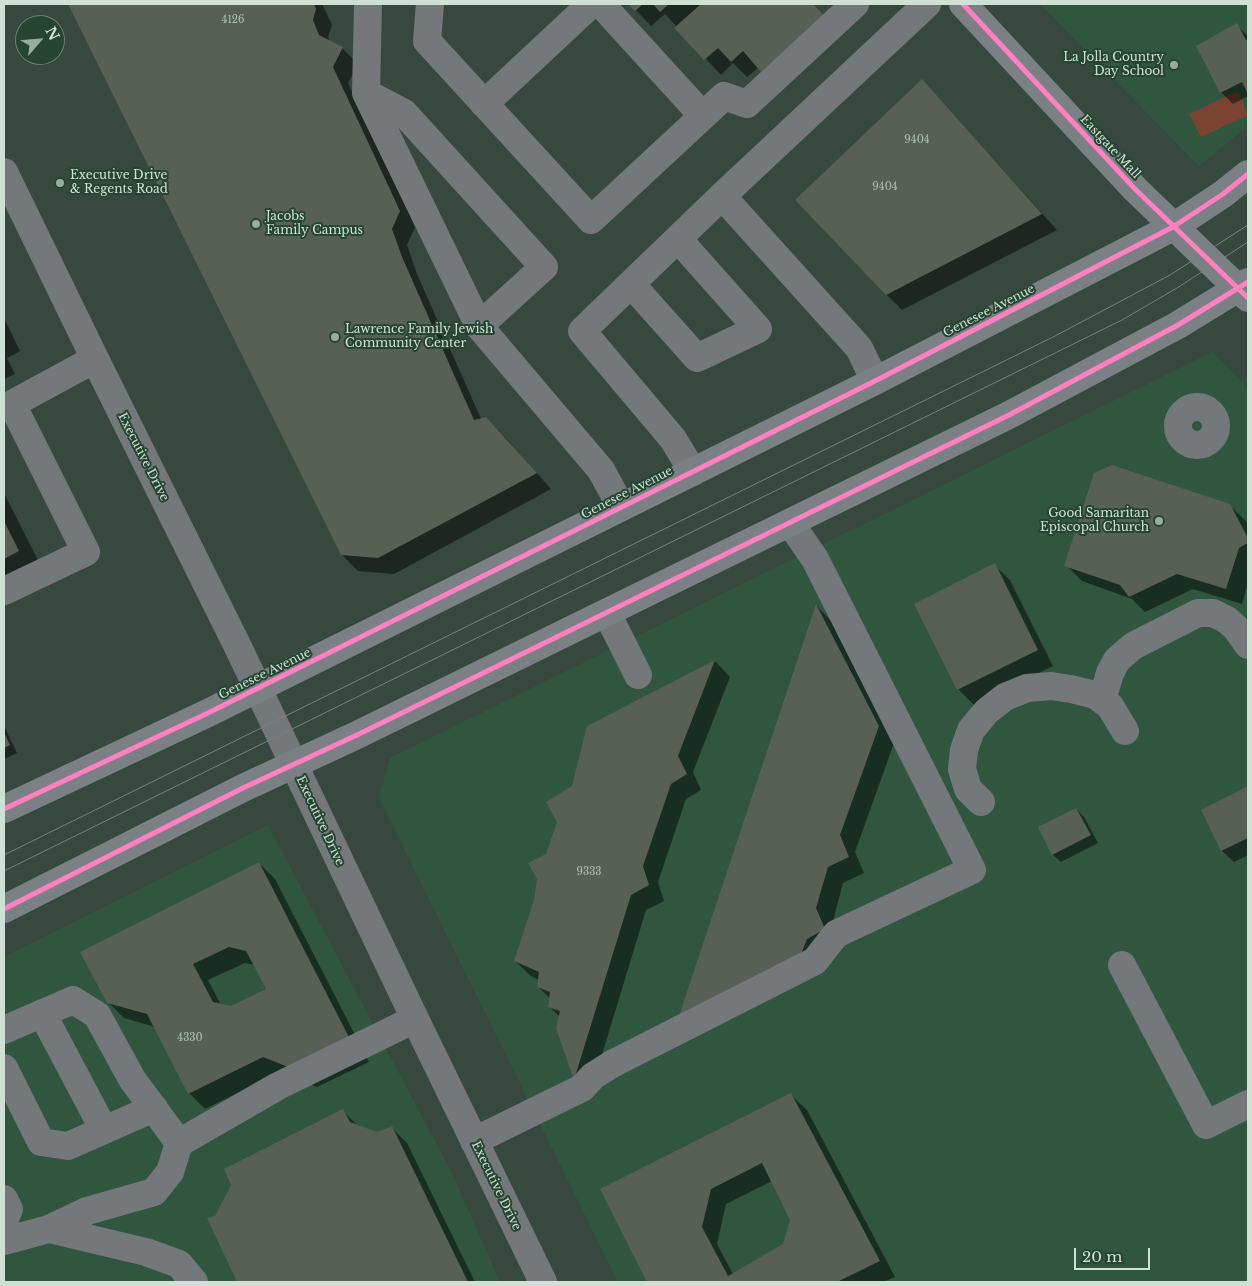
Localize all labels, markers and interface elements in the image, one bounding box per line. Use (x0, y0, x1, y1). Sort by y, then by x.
house number: 4126 (222, 14, 244, 26)
north arrow (15, 15, 65, 65)
text: N (41, 24, 63, 44)
place label: La Jolla Country Day School (1063, 51, 1164, 79)
marker: La Jolla Country Day School (1168, 59, 1180, 71)
street label: Eastgate Mall (1077, 112, 1143, 182)
house number: 9404 (904, 134, 930, 146)
place label: Executive Drive & Regents Road (70, 169, 168, 197)
marker: Executive Drive & Regents Road (54, 177, 66, 189)
house number: 9404 (872, 181, 898, 193)
place label: Jacobs Family Campus (266, 210, 363, 238)
marker: Jacobs Family Campus (250, 218, 262, 230)
street label: Genesee Avenue (941, 282, 1037, 340)
place label: Lawrence Family Jewish Community Center (345, 323, 493, 351)
marker: Lawrence Family Jewish Community Center (329, 331, 341, 343)
street label: Executive Drive (114, 410, 172, 504)
street label: Genesee Avenue (579, 464, 675, 522)
place label: Good Samaritan Episcopal Church (1040, 507, 1149, 535)
marker: Good Samaritan Episcopal Church (1153, 515, 1165, 527)
street label: Genesee Avenue (217, 645, 313, 703)
street label: Executive Drive (293, 774, 347, 868)
house number: 9333 (577, 866, 601, 878)
house number: 4330 (177, 1032, 203, 1044)
street label: Executive Drive (468, 1139, 524, 1233)
scale bar (1077, 1238, 1153, 1270)
text: 20 m (1082, 1247, 1122, 1266)

